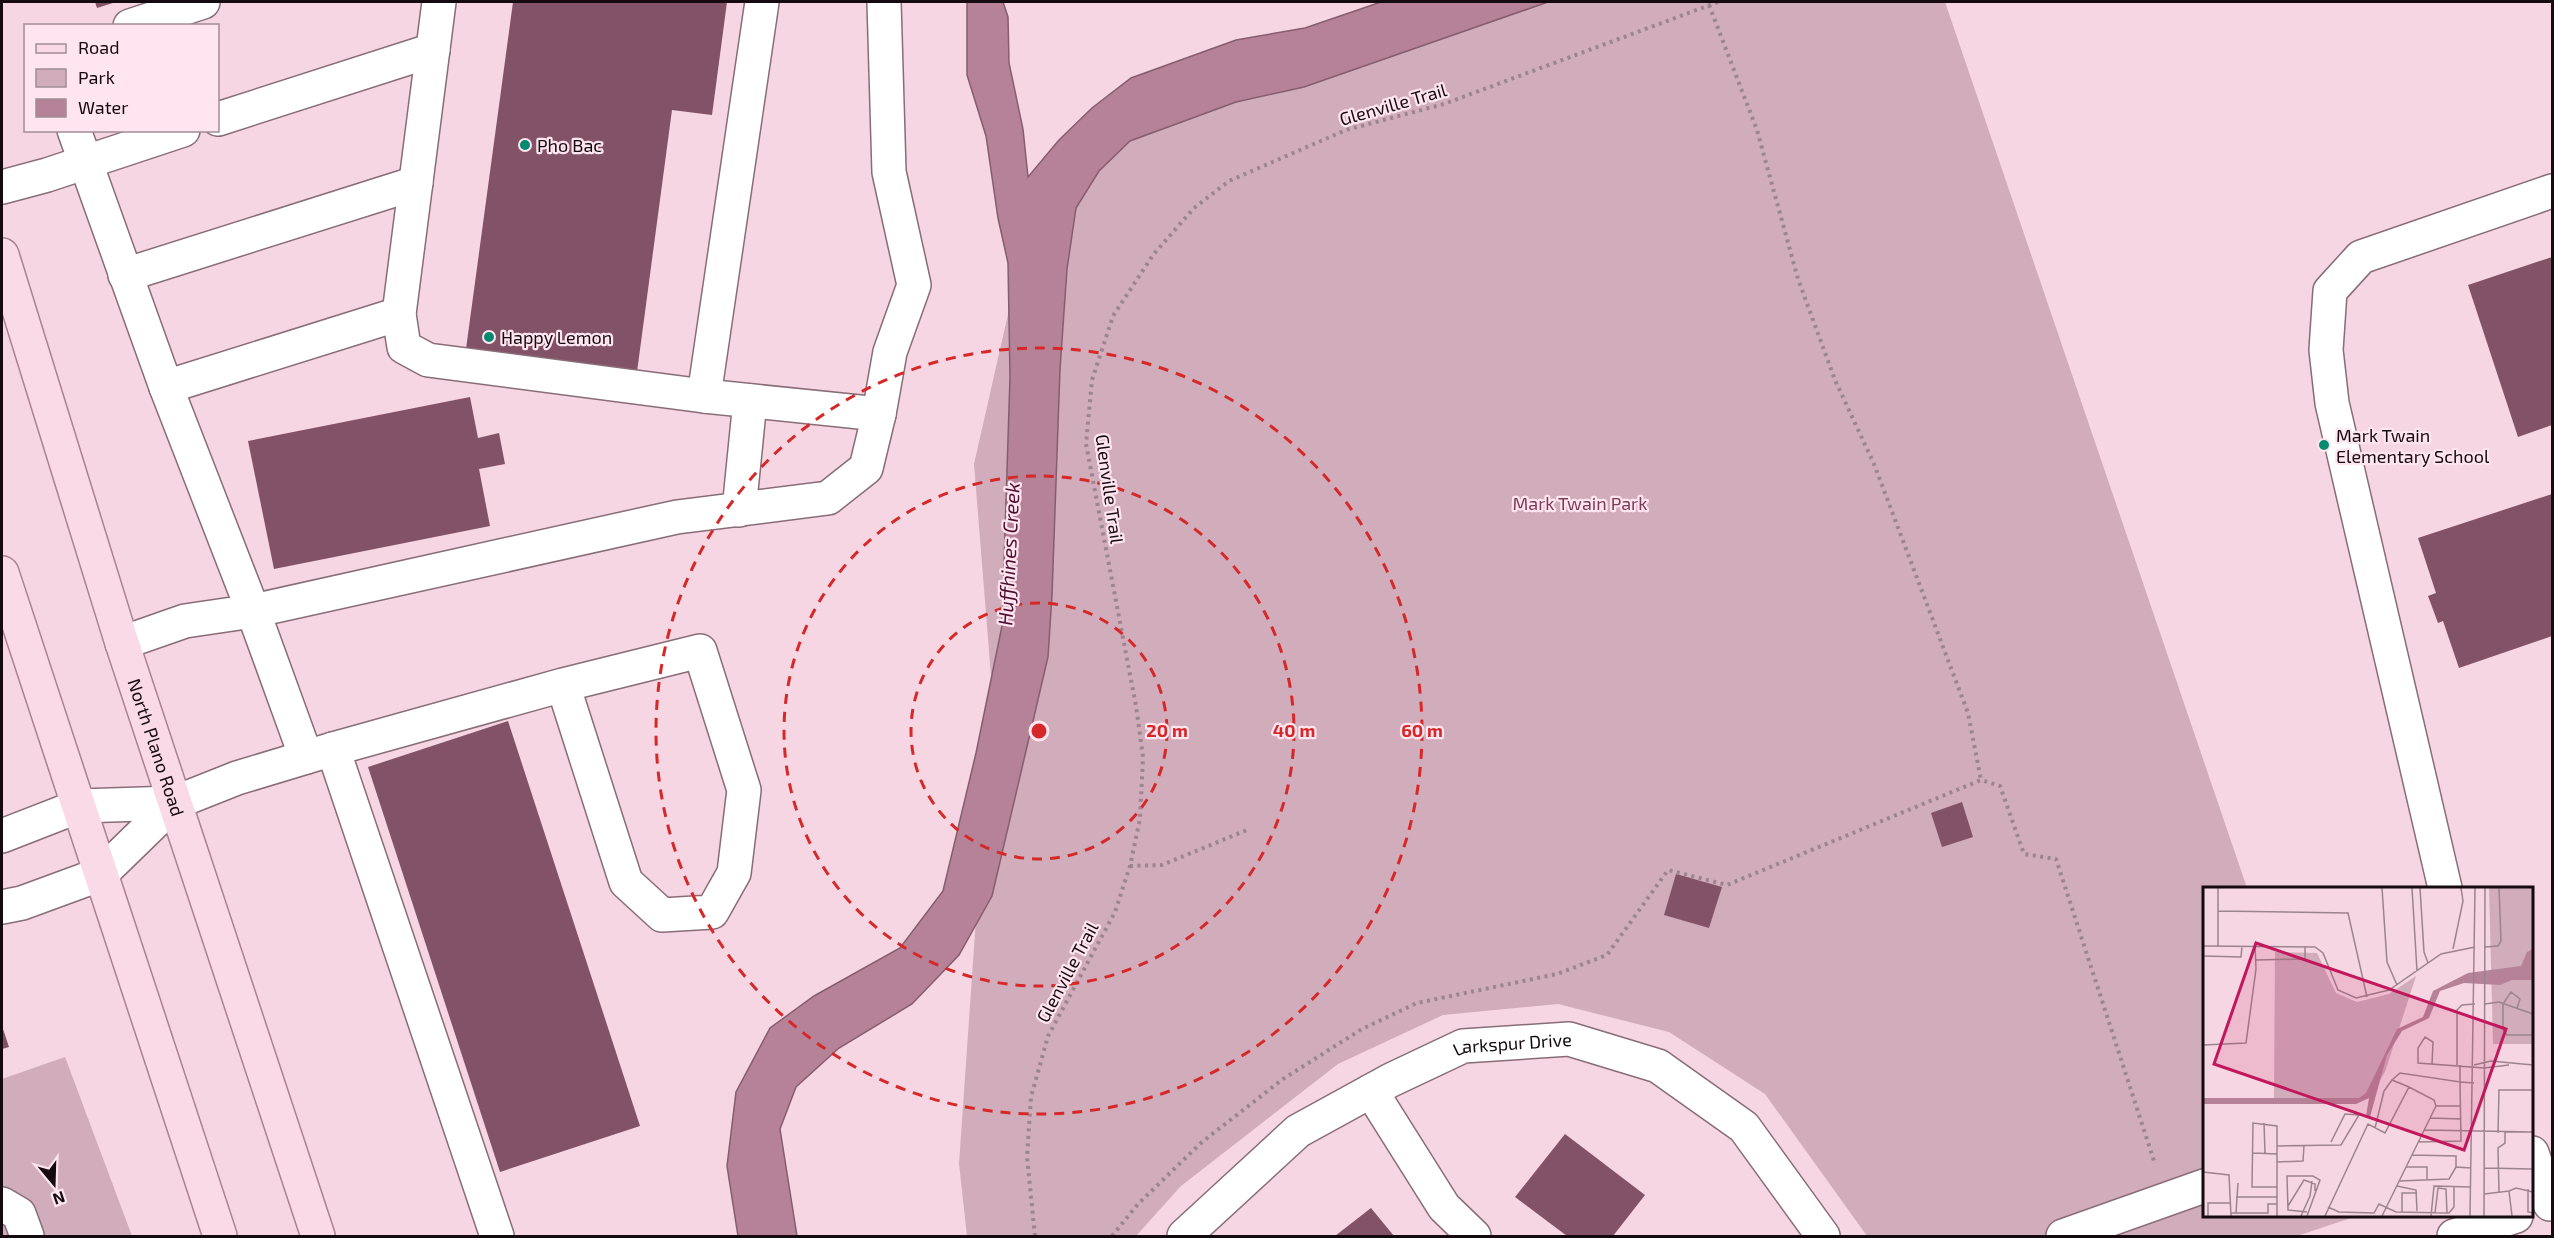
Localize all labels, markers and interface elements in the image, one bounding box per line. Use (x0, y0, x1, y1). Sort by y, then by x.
legend (24, 24, 219, 132)
text: Road (78, 36, 119, 58)
text: Park (78, 66, 115, 88)
street label: Glenville Trail (1337, 78, 1450, 130)
text: Water (78, 96, 128, 118)
place label: Pho Bac (537, 134, 602, 156)
marker: Pho Bac (518, 138, 532, 152)
place label: Happy Lemon (501, 326, 612, 348)
marker: Happy Lemon (482, 330, 496, 344)
place label: Mark Twain Elementary School (2336, 424, 2490, 467)
street label: Glenville Trail (1091, 433, 1129, 546)
marker: Mark Twain Elementary School (2317, 438, 2331, 452)
water label: Huffhines Creek (992, 482, 1024, 626)
park label: Mark Twain Park (1512, 492, 1648, 514)
street label: North Plano Road (124, 676, 189, 819)
text: 20 m (1146, 719, 1188, 741)
text: 40 m (1273, 719, 1315, 741)
text: 60 m (1401, 719, 1443, 741)
centre of rings (1029, 721, 1049, 741)
inset map (2203, 887, 2533, 1217)
street label: Glenville Trail (1031, 918, 1103, 1026)
street label: Larkspur Drive (1449, 1028, 1572, 1060)
north arrow (24, 1154, 84, 1214)
text: N (50, 1188, 68, 1210)

